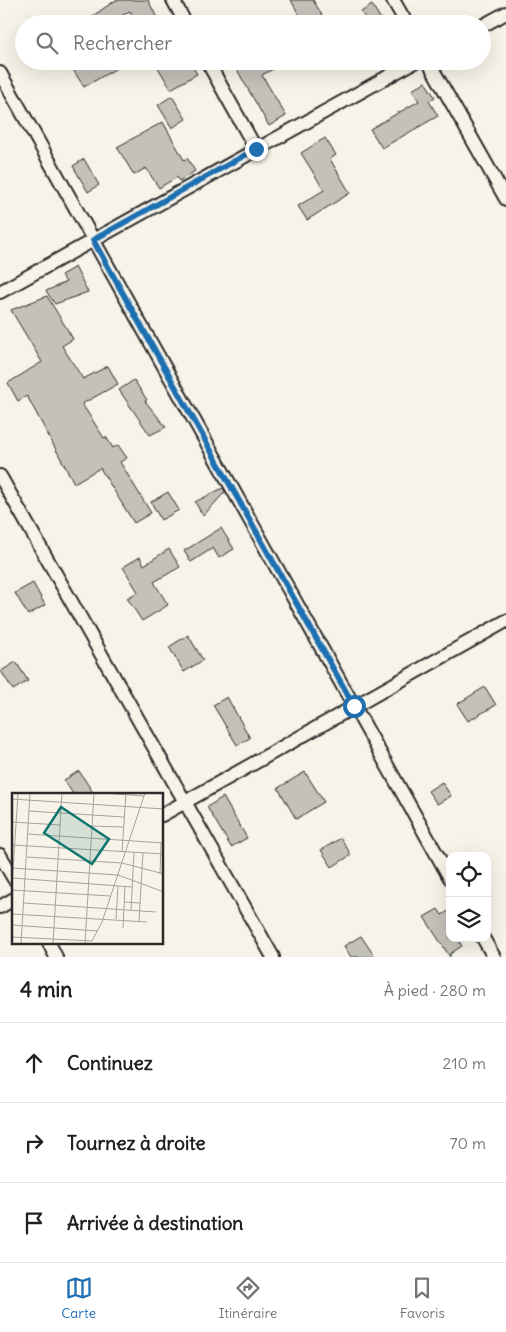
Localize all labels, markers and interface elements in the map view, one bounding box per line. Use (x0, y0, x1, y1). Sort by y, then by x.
search box (15, 15, 491, 70)
icon: search (33, 29, 61, 57)
text: Rechercher (73, 31, 172, 55)
route end (245, 138, 268, 161)
route start (343, 695, 366, 718)
inset map (12, 793, 164, 944)
map controls (446, 852, 491, 942)
button: locate (446, 852, 491, 897)
button: layers (446, 897, 491, 942)
text: 4 min (20, 976, 72, 1003)
text: À pied · 280 m (384, 980, 486, 1000)
icon: ahead (20, 1049, 48, 1077)
text: Continuez (67, 1051, 153, 1075)
text: 210 m (443, 1053, 486, 1073)
icon: right (20, 1129, 48, 1157)
text: Tournez à droite (67, 1131, 206, 1155)
text: 70 m (450, 1133, 486, 1153)
icon: arrive (20, 1209, 48, 1237)
text: Arrivée à destination (67, 1211, 243, 1235)
tab: Carte (61, 1274, 96, 1322)
tab: Itinéraire (218, 1274, 277, 1322)
tab: Favoris (400, 1274, 445, 1322)

